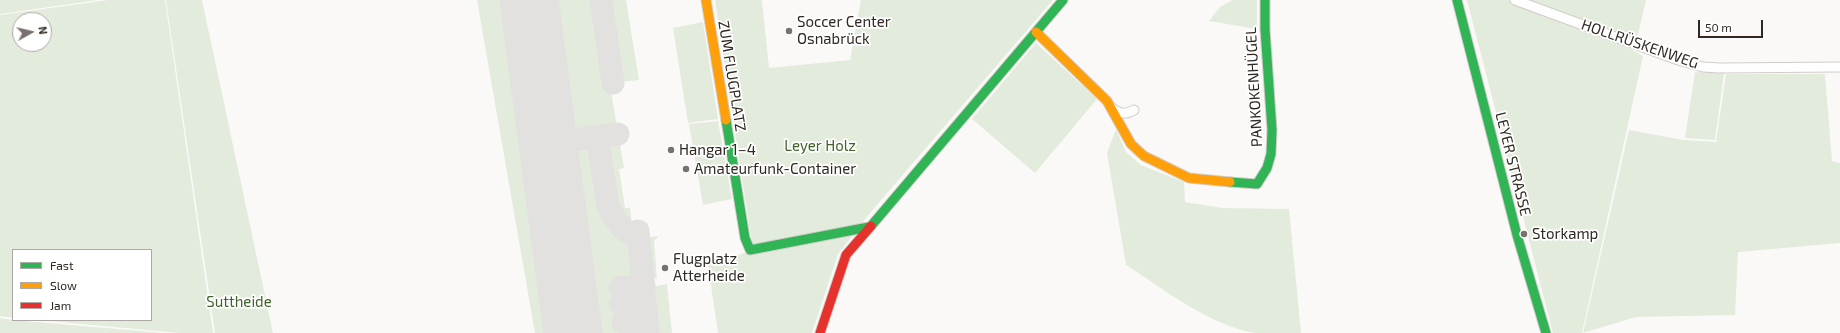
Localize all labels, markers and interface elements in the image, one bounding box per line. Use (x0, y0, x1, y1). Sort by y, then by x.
north arrow (12, 12, 52, 52)
scale bar (1700, 12, 1765, 38)
place label: Soccer Center Osnabrück (797, 13, 891, 48)
street label: HOLLRÜSKENWEG (1579, 15, 1701, 73)
street label: ZUM FLUGPLATZ (714, 19, 750, 133)
text: 50 m (1705, 20, 1732, 34)
text: N (36, 26, 50, 35)
marker: Soccer Center Osnabrück (784, 26, 794, 36)
street label: PANKOKENHÜGEL (1242, 27, 1266, 147)
street label: LEYER STRASSE (1491, 110, 1535, 218)
park label: Leyer Holz (784, 137, 856, 155)
place label: Hangar 1–4 (679, 141, 756, 159)
marker: Hangar 1–4 (666, 145, 676, 155)
place label: Amateurfunk-Container (694, 160, 856, 178)
marker: Amateurfunk-Container (681, 164, 691, 174)
place label: Storkamp (1532, 225, 1598, 243)
marker: Storkamp (1519, 229, 1529, 239)
legend (12, 249, 152, 321)
place label: Flugplatz Atterheide (673, 250, 745, 285)
text: Fast (50, 258, 73, 272)
marker: Flugplatz Atterheide (660, 263, 670, 273)
text: Slow (50, 278, 77, 292)
park label: Suttheide (206, 293, 272, 311)
text: Jam (50, 298, 71, 312)

